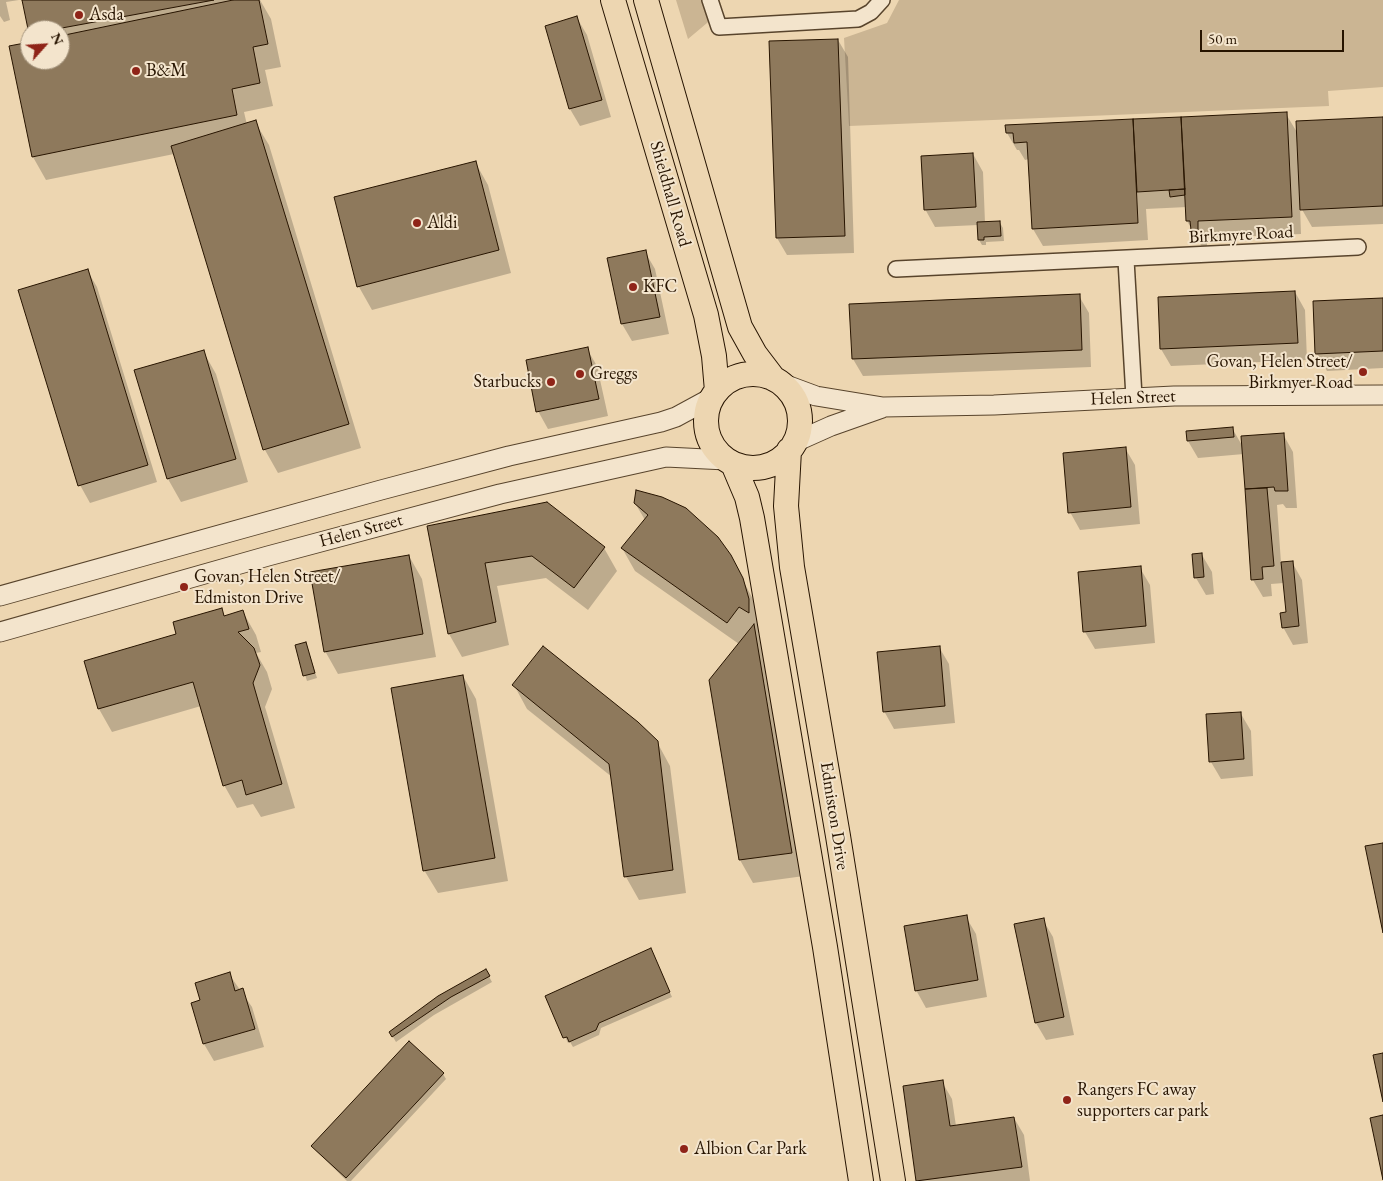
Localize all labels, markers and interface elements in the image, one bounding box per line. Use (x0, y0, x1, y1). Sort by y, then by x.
place label: Asda (89, 4, 124, 26)
marker: Asda (73, 9, 85, 21)
north arrow (20, 20, 70, 70)
scale bar (1203, 20, 1347, 52)
text: 50 m (1208, 29, 1237, 48)
text: N (47, 30, 68, 48)
place label: B&M (146, 60, 186, 82)
marker: B&M (130, 65, 142, 77)
street label: Shieldhall Road (645, 139, 695, 249)
place label: Aldi (427, 212, 457, 234)
marker: Aldi (411, 217, 423, 229)
street label: Birkmyre Road (1188, 221, 1294, 249)
place label: KFC (643, 276, 677, 298)
marker: KFC (627, 281, 639, 293)
place label: Govan, Helen Street/ Birkmyer Road (1206, 351, 1353, 394)
place label: Greggs (590, 363, 638, 385)
marker: Govan, Helen Street/ Birkmyer Road (1357, 366, 1369, 378)
marker: Greggs (574, 368, 586, 380)
place label: Starbucks (473, 371, 541, 393)
marker: Starbucks (545, 376, 557, 388)
street label: Helen Street (1090, 386, 1176, 410)
street label: Helen Street (317, 509, 405, 553)
place label: Govan, Helen Street/ Edmiston Drive (194, 566, 341, 608)
marker: Govan, Helen Street/ Edmiston Drive (178, 581, 190, 593)
street label: Edmiston Drive (815, 760, 853, 872)
place label: Rangers FC away supporters car park (1077, 1079, 1208, 1122)
marker: Rangers FC away supporters car park (1061, 1094, 1073, 1106)
place label: Albion Car Park (694, 1138, 807, 1160)
marker: Albion Car Park (678, 1143, 690, 1155)

